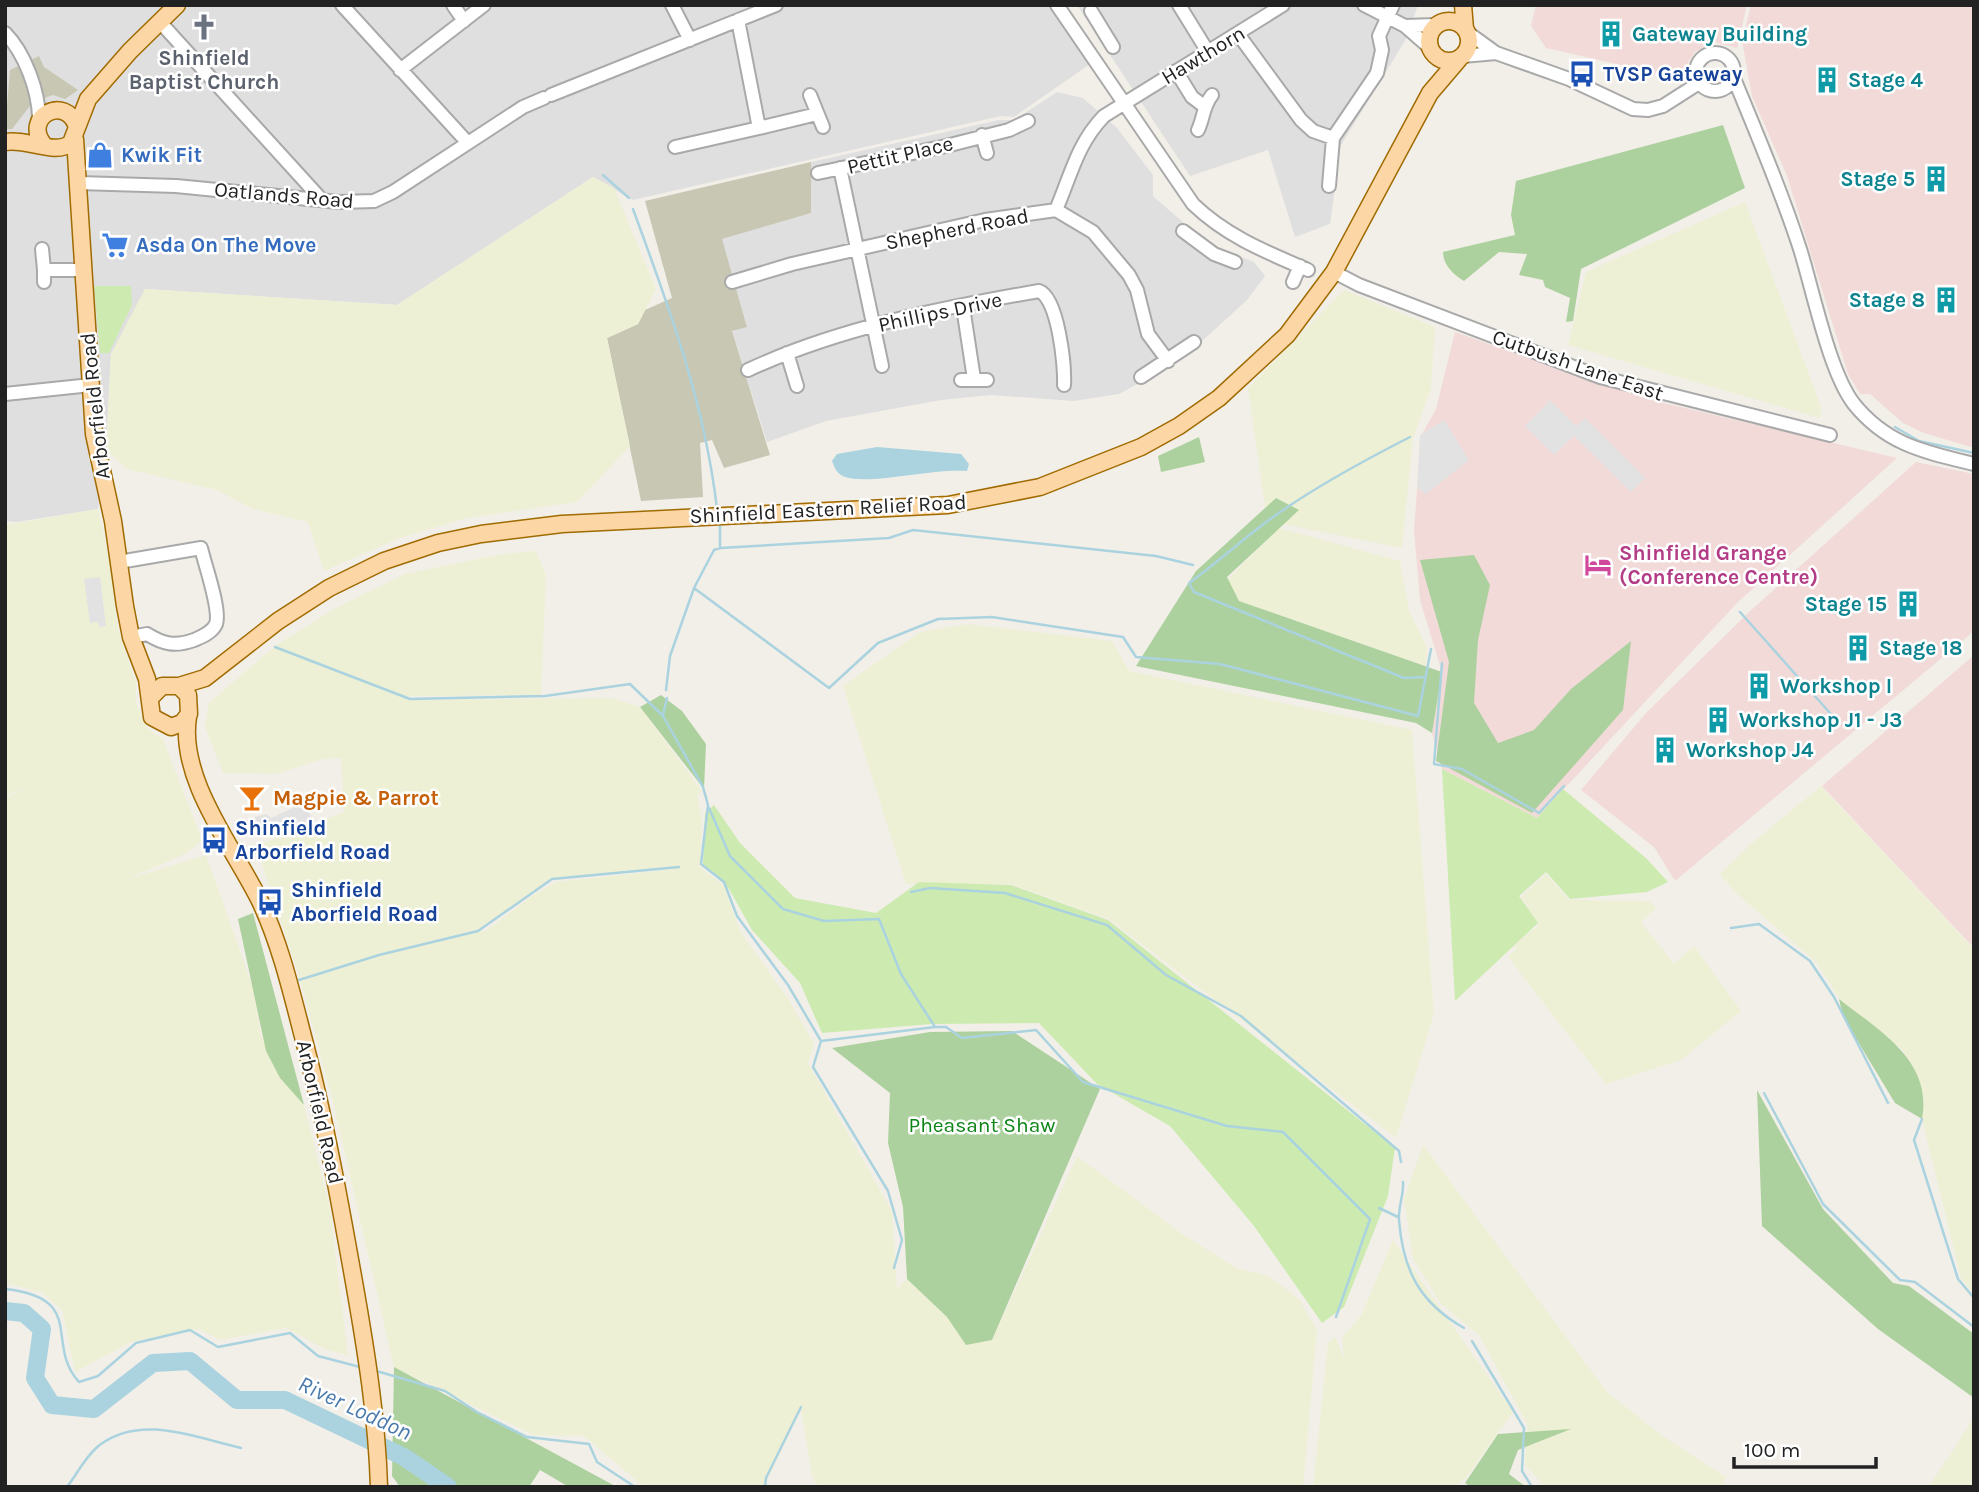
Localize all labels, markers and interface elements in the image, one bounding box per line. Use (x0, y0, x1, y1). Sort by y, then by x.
church icon: Shinfield Baptist Church (189, 12, 219, 42)
building icon: Gateway Building (1596, 19, 1626, 49)
street label: Hawthorn (1157, 21, 1249, 89)
place label: Gateway Building (1632, 22, 1807, 46)
place label: Shinfield Baptist Church (129, 46, 279, 94)
bus stop icon: TVSP Gateway (1567, 59, 1597, 89)
place label: TVSP Gateway (1603, 62, 1743, 86)
building icon: Stage 4 (1812, 65, 1842, 95)
place label: Stage 4 (1848, 68, 1924, 92)
street label: Pettit Place (845, 131, 955, 179)
shop icon: Kwik Fit (85, 140, 115, 170)
place label: Kwik Fit (121, 143, 202, 167)
building icon: Stage 5 (1921, 164, 1951, 194)
place label: Stage 5 (1840, 167, 1915, 191)
street label: Oatlands Road (213, 177, 355, 213)
street label: Shepherd Road (883, 203, 1031, 255)
supermarket icon: Asda On The Move (100, 230, 130, 260)
place label: Asda On The Move (136, 233, 316, 257)
building icon: Stage 8 (1931, 285, 1961, 315)
street label: Phillips Drive (876, 287, 1004, 337)
place label: Stage 8 (1849, 288, 1925, 312)
street label: Cutbush Lane East (1489, 324, 1667, 406)
street label: Arborfield Road (75, 332, 115, 480)
street label: Shinfield Eastern Relief Road (689, 490, 967, 528)
place label: Shinfield Grange (Conference Centre) (1619, 541, 1818, 589)
hotel icon: Shinfield Grange (Conference Centre) (1583, 550, 1613, 580)
building icon: Stage 15 (1893, 589, 1923, 619)
place label: Stage 15 (1805, 592, 1887, 616)
building icon: Stage 18 (1843, 633, 1873, 663)
place label: Stage 18 (1879, 636, 1963, 660)
building icon: Workshop I (1744, 671, 1774, 701)
place label: Workshop I (1780, 674, 1892, 698)
building icon: Workshop J1 - J3 (1703, 705, 1733, 735)
place label: Workshop J1 - J3 (1739, 708, 1902, 732)
building icon: Workshop J4 (1650, 735, 1680, 765)
place label: Workshop J4 (1686, 738, 1814, 762)
bar icon: Magpie & Parrot (237, 783, 267, 813)
place label: Magpie & Parrot (273, 786, 439, 810)
place label: Shinfield Arborfield Road (235, 816, 390, 864)
bus stop icon: Shinfield Arborfield Road (199, 825, 229, 855)
place label: Shinfield Aborfield Road (291, 878, 438, 926)
bus stop icon: Shinfield Aborfield Road (255, 887, 285, 917)
street label: Arborfield Road (292, 1038, 348, 1186)
park label: Pheasant Shaw (909, 1113, 1055, 1137)
water label: River Loddon (294, 1370, 416, 1446)
scale bar (1734, 1426, 1876, 1470)
text: 100 m (1744, 1438, 1801, 1462)

